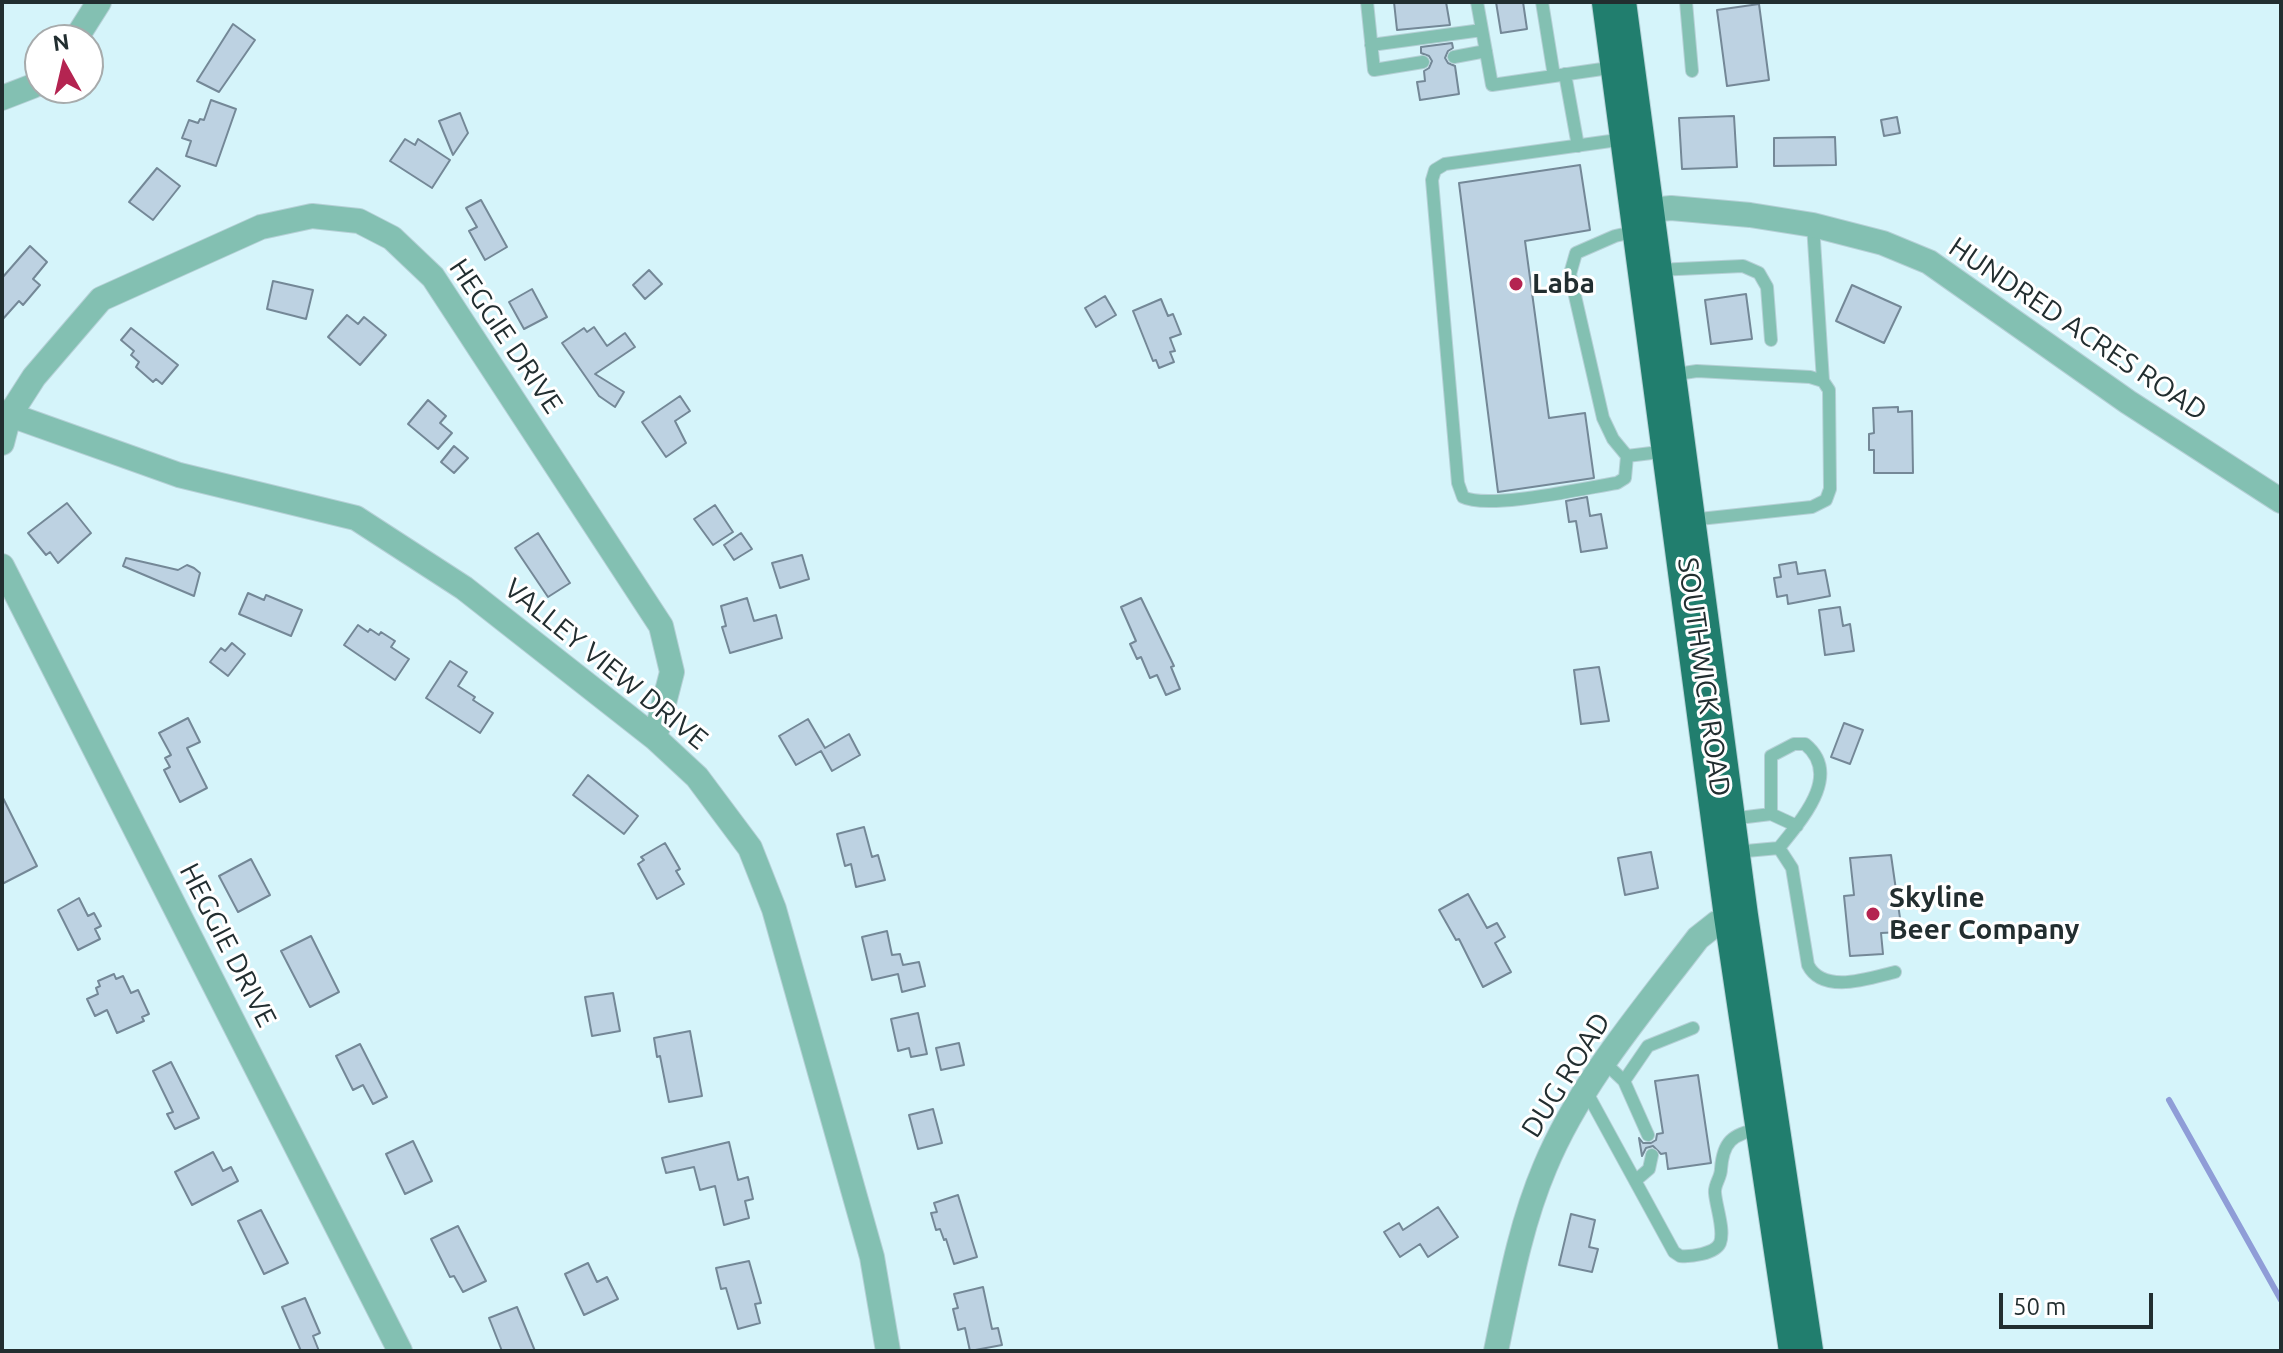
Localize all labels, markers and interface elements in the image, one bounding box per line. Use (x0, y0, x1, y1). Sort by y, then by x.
north arrow (24, 24, 104, 104)
text: N (51, 28, 71, 55)
street label: HUNDRED ACRES ROAD (1943, 230, 2213, 428)
street label: HEGGIE DRIVE (442, 252, 570, 420)
place label: Laba (1532, 267, 1595, 301)
marker: Laba (1507, 275, 1525, 293)
street label: SOUTHWICK ROAD (1671, 555, 1737, 799)
street label: VALLEY VIEW DRIVE (497, 572, 715, 756)
street label: HEGGIE DRIVE (172, 858, 284, 1032)
place label: Skyline Beer Company (1889, 881, 2079, 947)
marker: Skyline Beer Company (1864, 905, 1882, 923)
street label: DUG ROAD (1514, 1006, 1618, 1144)
scale bar (2003, 1277, 2157, 1327)
text: 50 m (2013, 1293, 2066, 1320)

